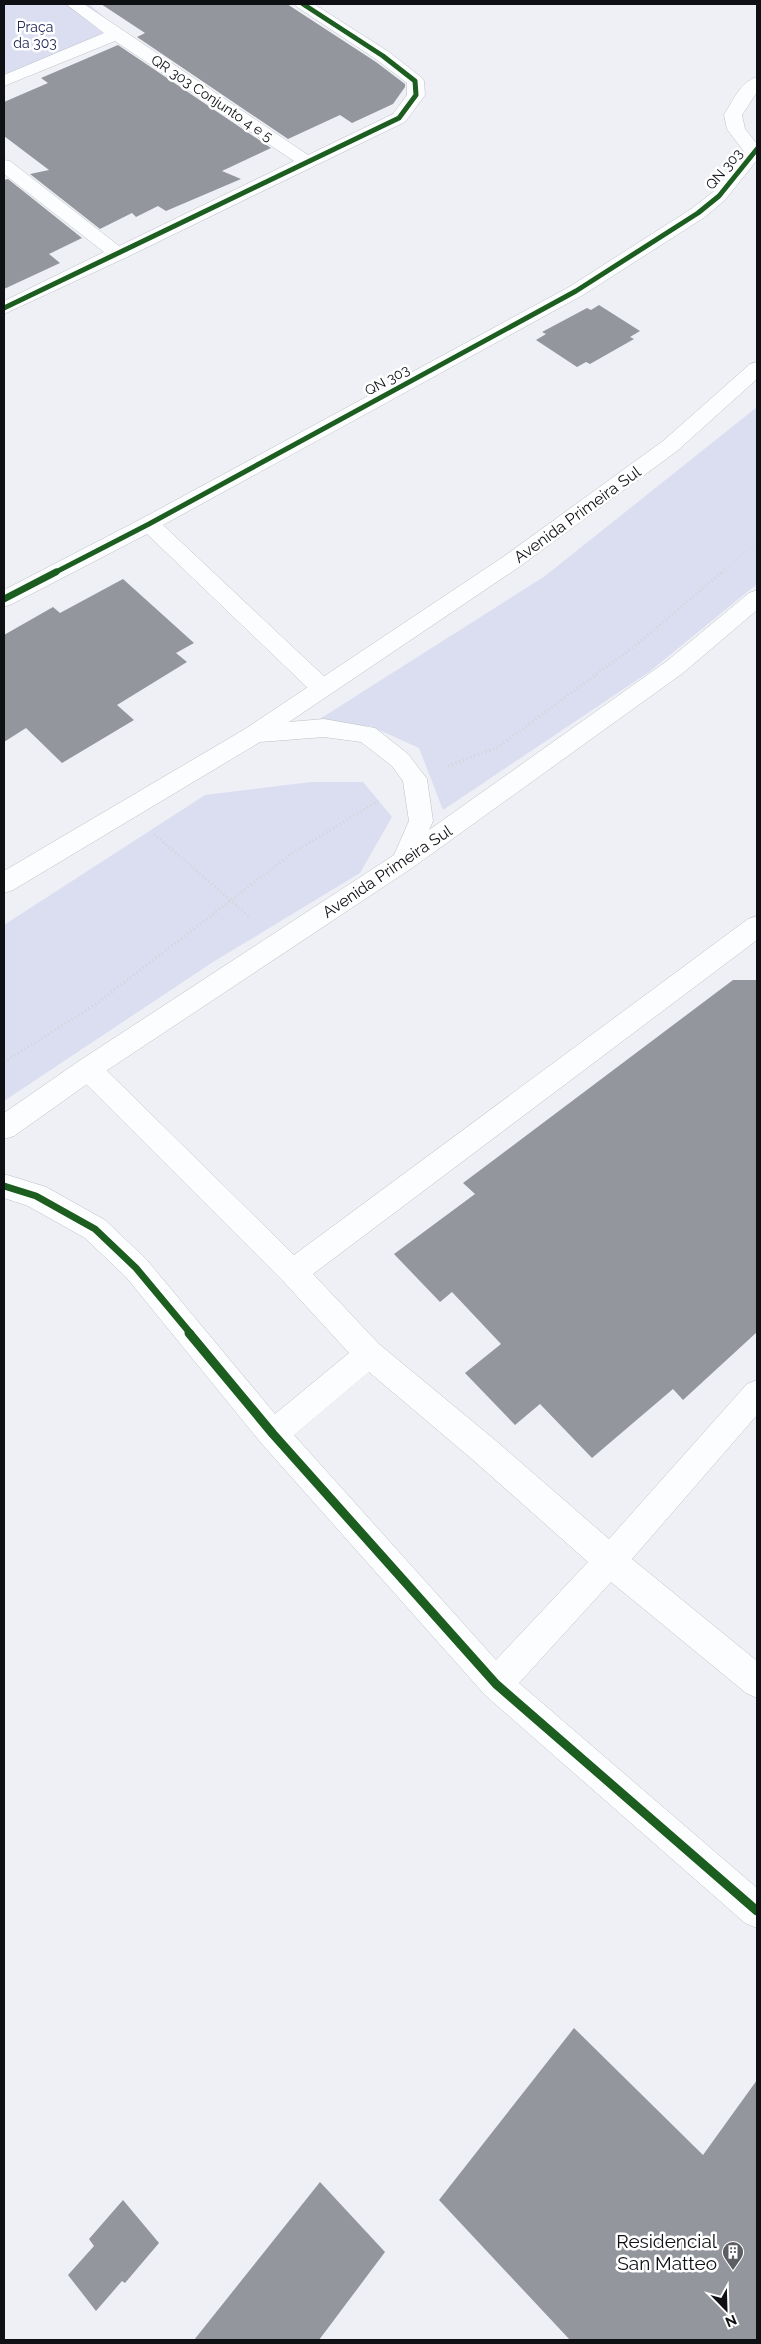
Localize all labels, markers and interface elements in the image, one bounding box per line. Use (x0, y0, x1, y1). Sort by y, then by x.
park label: Praça da 303 (13, 19, 57, 51)
street label: QR 303 Conjunto 4 e 5 (148, 51, 276, 145)
street label: QN 303 (702, 145, 746, 193)
street label: QN 303 (362, 361, 412, 399)
street label: Avenida Primeira Sul (510, 462, 645, 567)
street label: Avenida Primeira Sul (319, 821, 456, 922)
place label: Residencial San Matteo (616, 2230, 718, 2274)
building icon: Residencial San Matteo (721, 2240, 745, 2271)
north arrow (701, 2284, 751, 2334)
text: N (723, 2312, 739, 2330)

